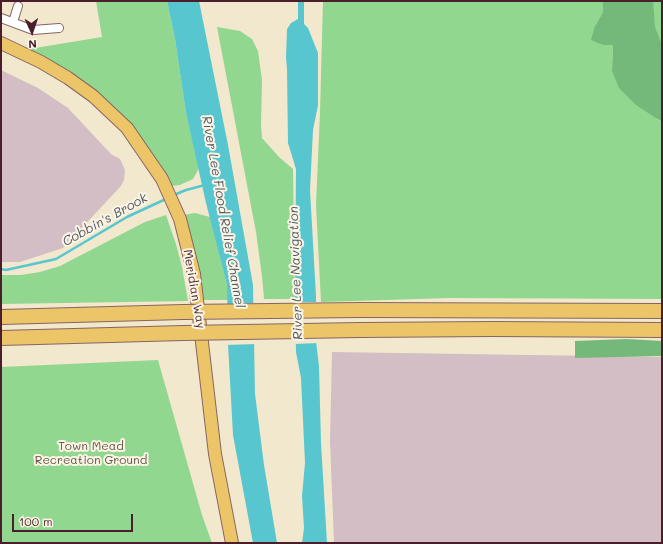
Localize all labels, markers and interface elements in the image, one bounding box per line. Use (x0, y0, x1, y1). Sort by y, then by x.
north arrow (12, 12, 52, 52)
text: N (28, 37, 37, 52)
water label: River Lee Flood Relief Channel (198, 115, 248, 309)
water label: Cobbin's Brook (60, 190, 150, 250)
water label: River Lee Navigation (286, 206, 306, 340)
street label: Meridian Way (180, 248, 208, 330)
park label: Town Mead Recreation Ground (35, 439, 147, 467)
scale bar (14, 506, 135, 532)
text: 100 m (19, 513, 53, 529)

